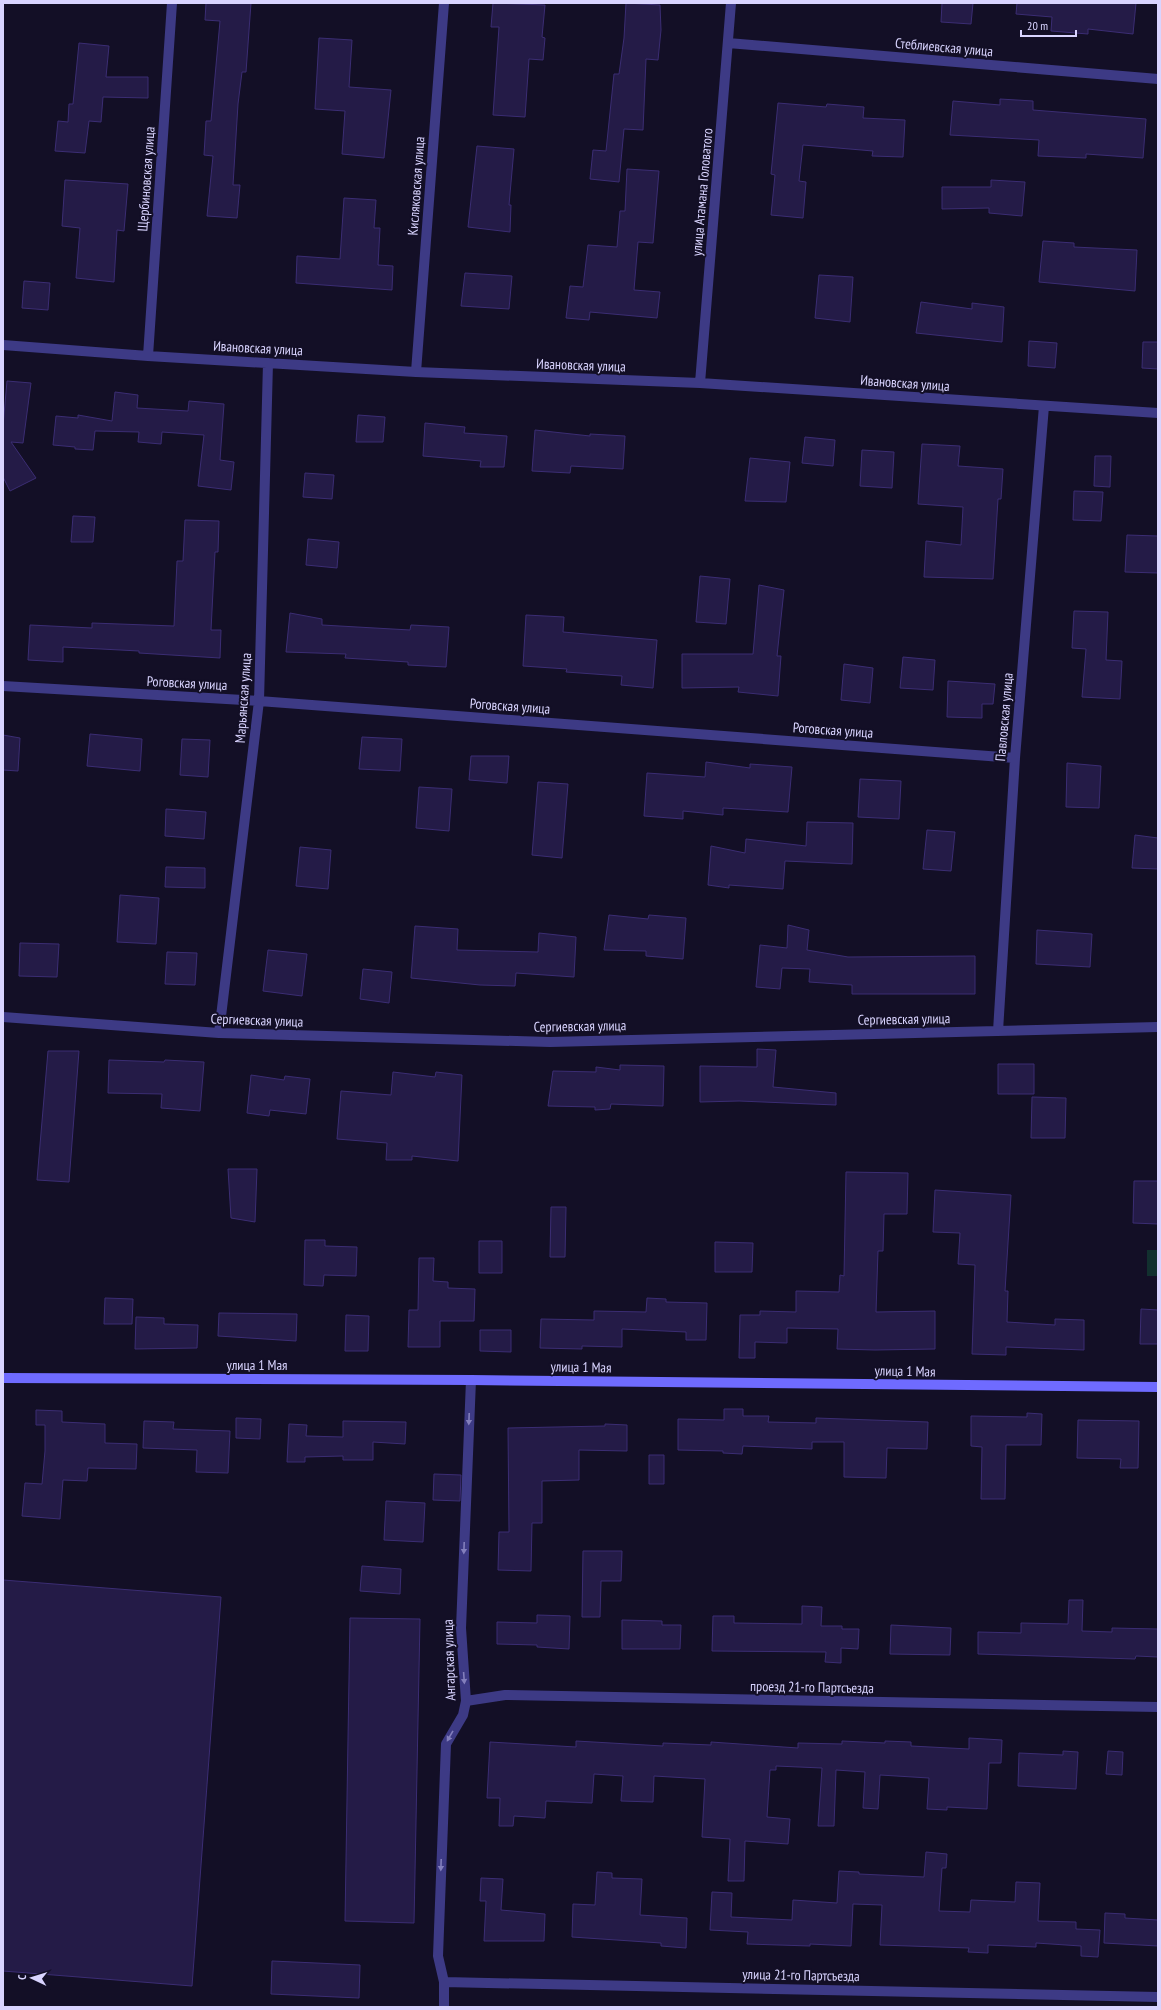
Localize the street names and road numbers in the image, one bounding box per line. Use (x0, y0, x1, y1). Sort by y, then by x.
street label: Стеблиевская улица (894, 34, 994, 60)
street label: Щербиновская улица (133, 126, 159, 232)
street label: улица Атамана Головатого (687, 127, 717, 257)
street label: Кисляковская улица (404, 136, 428, 236)
street label: Ивановская улица (213, 337, 303, 359)
street label: Ивановская улица (536, 354, 626, 376)
street label: Ивановская улица (860, 371, 950, 395)
street label: Марьянская улица (231, 652, 255, 744)
street label: Роговская улица (146, 672, 228, 694)
street label: Павловская улица (991, 672, 1017, 762)
street label: Роговская улица (469, 694, 551, 718)
street label: Роговская улица (792, 718, 874, 742)
street label: Сергиевская улица (210, 1009, 304, 1031)
street label: Сергиевская улица (858, 1009, 950, 1029)
street label: Сергиевская улица (534, 1016, 626, 1036)
street label: улица 1 Мая (227, 1356, 287, 1374)
street label: улица 1 Мая (550, 1357, 612, 1377)
street label: улица 1 Мая (874, 1361, 936, 1381)
street label: Ангарская улица (439, 1619, 459, 1701)
street label: проезд 21-го Партсъезда (750, 1677, 874, 1697)
street label: улица 21-го Партсъезда (742, 1965, 860, 1985)

